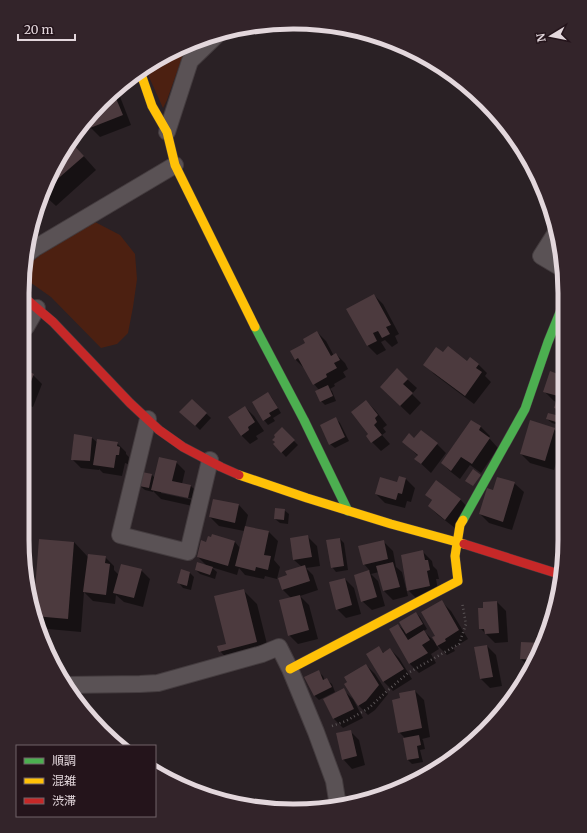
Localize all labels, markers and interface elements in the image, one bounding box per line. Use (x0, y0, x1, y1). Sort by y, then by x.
scale bar (18, 16, 75, 42)
north arrow (531, 16, 571, 56)
text: 20 m (24, 22, 53, 37)
text: N (533, 32, 549, 43)
legend (16, 745, 156, 817)
text: 順調 (52, 753, 76, 768)
text: 混雑 (52, 773, 76, 788)
text: 渋滞 (52, 793, 76, 808)

